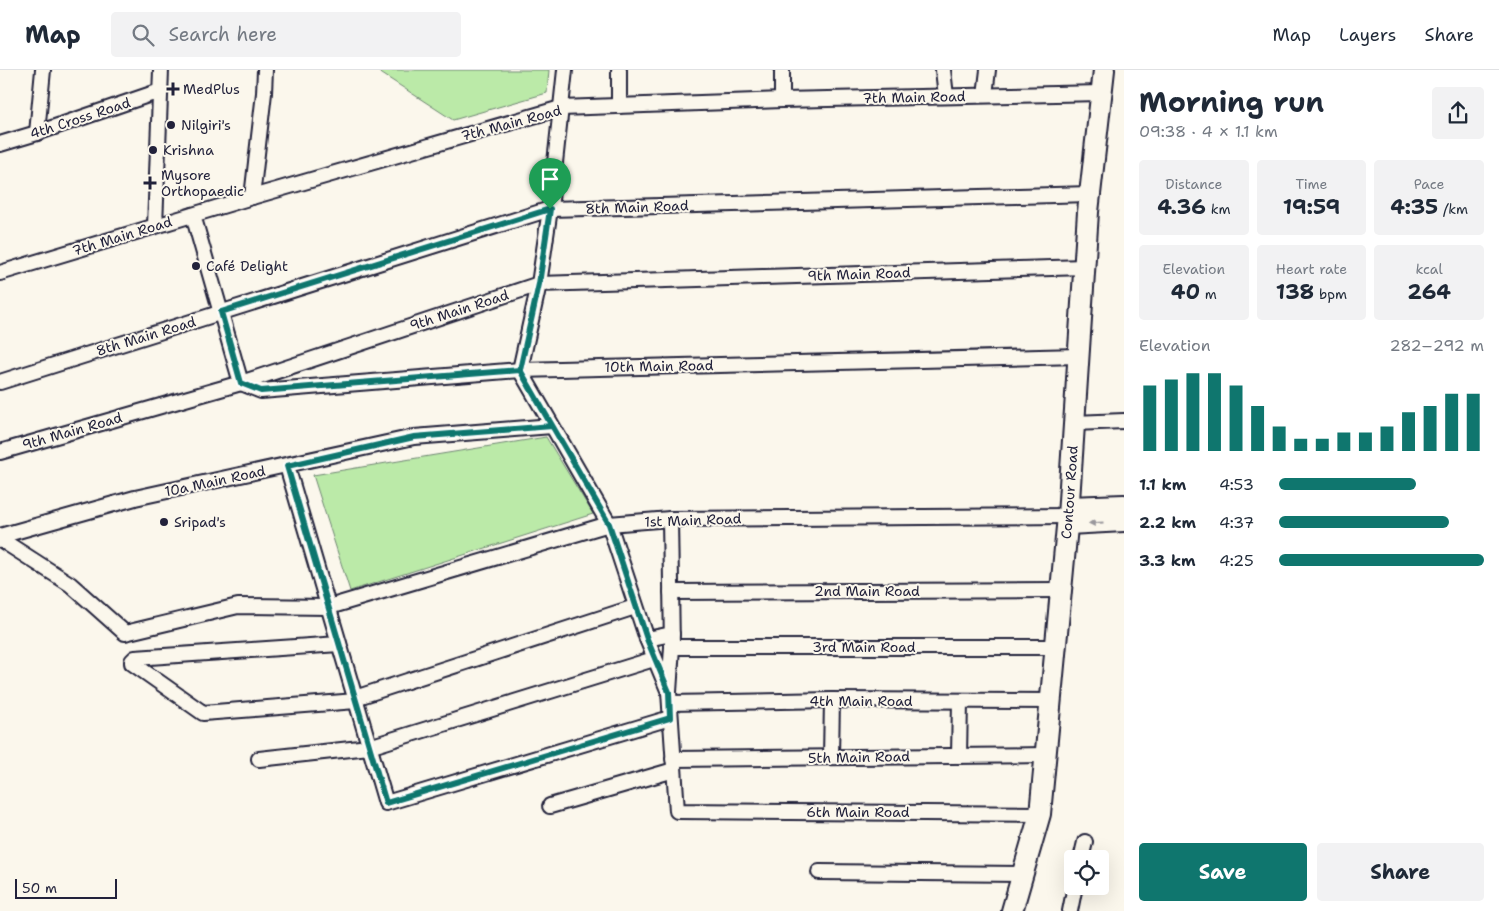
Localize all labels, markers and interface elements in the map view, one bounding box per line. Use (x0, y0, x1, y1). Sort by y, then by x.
search box (111, 12, 461, 57)
text: Map (25, 19, 81, 51)
icon: search (129, 21, 157, 49)
text: Search here (169, 22, 277, 47)
text: Map (1273, 23, 1311, 47)
text: Layers (1339, 23, 1396, 47)
text: Share (1424, 23, 1474, 47)
place label: MedPlus (183, 80, 240, 98)
marker: MedPlus (167, 83, 179, 95)
text: Morning run (1139, 83, 1324, 121)
street label: 7th Main Road (862, 87, 966, 107)
button: share (1432, 87, 1484, 139)
street label: 4th Cross Road (27, 93, 133, 143)
street label: 7th Main Road (459, 101, 563, 145)
place label: Nilgiri's (181, 116, 231, 134)
marker: Nilgiri's (165, 119, 177, 131)
text: 09:38 · 4 × 1.1 km (1139, 121, 1278, 142)
place label: Krishna (163, 141, 214, 159)
marker: Krishna (147, 144, 159, 156)
pin (529, 158, 571, 209)
icon: arrive (536, 165, 564, 193)
place label: Mysore Orthopaedic (161, 166, 244, 200)
text: Distance (1165, 175, 1223, 193)
text: Time (1295, 175, 1328, 193)
text: Pace (1414, 175, 1445, 193)
marker: Mysore Orthopaedic (143, 176, 157, 190)
text: 4.36 (1157, 193, 1206, 221)
text: 19:59 (1283, 193, 1340, 221)
text: 4:35 (1390, 193, 1438, 221)
street label: 8th Main Road (585, 196, 689, 218)
text: km (1206, 200, 1230, 218)
text: /km (1438, 200, 1468, 218)
street label: 7th Main Road (70, 212, 174, 260)
place label: Café Delight (206, 257, 288, 275)
marker: Café Delight (190, 260, 202, 272)
text: Elevation (1162, 260, 1225, 278)
text: Heart rate (1276, 260, 1347, 278)
text: kcal (1416, 260, 1443, 278)
street label: 9th Main Road (807, 263, 911, 285)
text: 40 (1171, 278, 1200, 306)
text: 138 (1276, 278, 1314, 306)
text: 264 (1407, 278, 1451, 306)
street label: 9th Main Road (407, 285, 511, 335)
text: m (1200, 285, 1217, 303)
text: bpm (1314, 285, 1347, 303)
street label: 8th Main Road (94, 312, 198, 360)
text: Elevation (1139, 335, 1211, 356)
text: 282–292 m (1389, 335, 1484, 356)
street label: 10th Main Road (604, 356, 714, 376)
street label: 9th Main Road (20, 408, 124, 454)
street label: Contour Road (1057, 445, 1082, 540)
street label: 10a Main Road (163, 461, 267, 500)
text: 1.1 km (1139, 474, 1186, 495)
text: 4:53 (1219, 474, 1254, 495)
street label: 1st Main Road (644, 509, 742, 531)
text: 2.2 km (1139, 512, 1196, 533)
text: 4:37 (1219, 512, 1254, 533)
place label: Sripad's (174, 513, 226, 531)
marker: Sripad's (158, 516, 170, 528)
one-way arrow (1088, 519, 1104, 527)
text: 3.3 km (1139, 550, 1196, 571)
text: 4:25 (1219, 550, 1254, 571)
street label: 2nd Main Road (814, 582, 920, 600)
street label: 3rd Main Road (812, 638, 916, 656)
street label: 4th Main Road (809, 692, 913, 710)
street label: 5th Main Road (808, 747, 910, 767)
street label: 6th Main Road (806, 803, 910, 821)
button: Save (1139, 843, 1307, 901)
button: Share (1317, 843, 1484, 901)
map controls (1064, 850, 1109, 895)
button: locate (1064, 850, 1109, 895)
scale bar (15, 876, 118, 899)
text: 50 m (22, 879, 57, 897)

